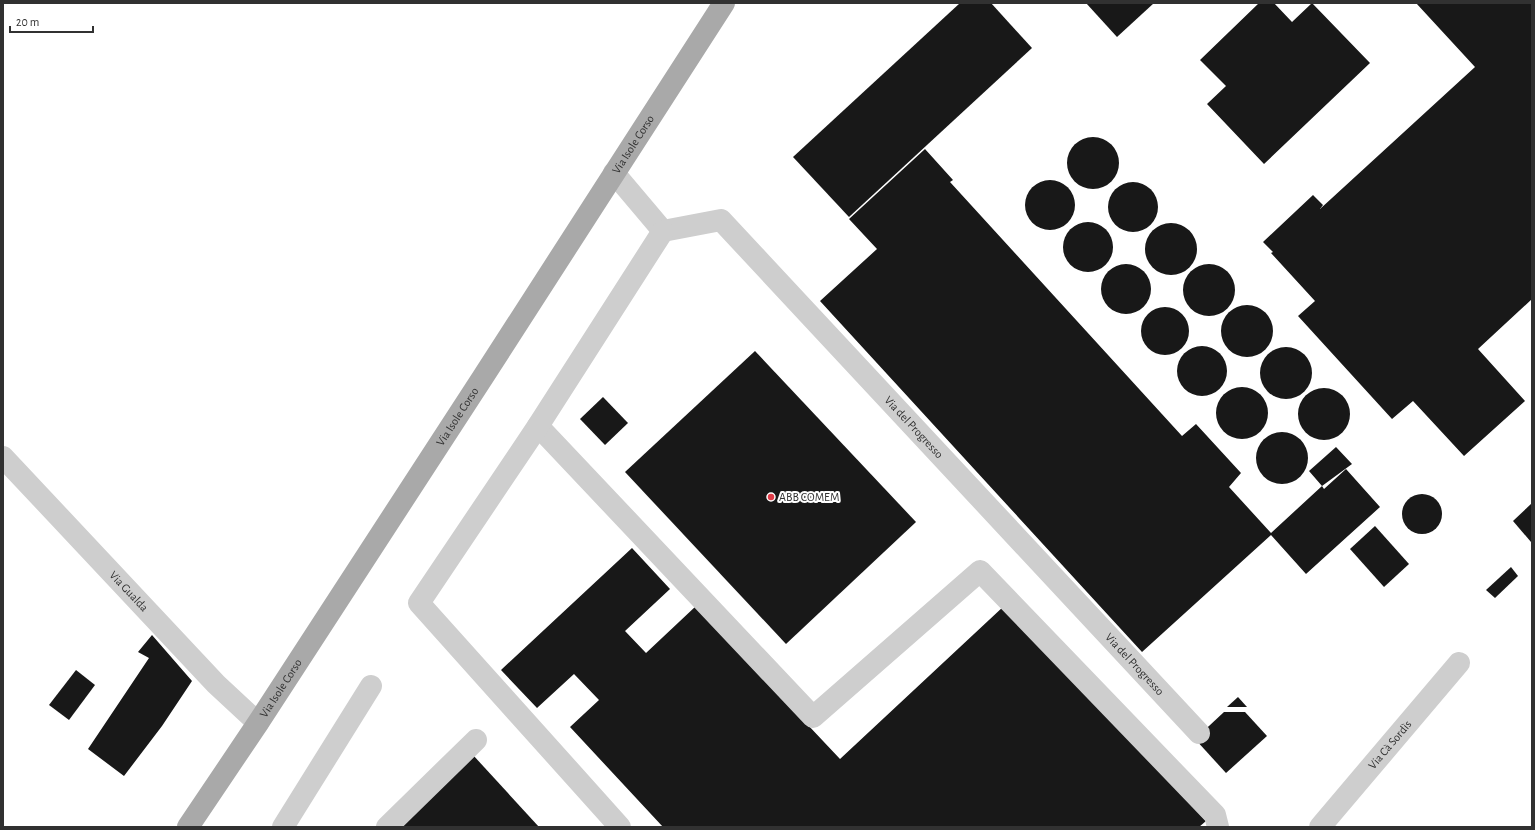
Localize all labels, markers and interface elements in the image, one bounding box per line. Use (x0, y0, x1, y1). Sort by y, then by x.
scale bar (10, 8, 93, 34)
text: 20 m (16, 16, 39, 28)
street label: Via Isole Corso (610, 113, 656, 176)
street label: Via Isole Corso (434, 385, 481, 448)
street label: Via del Progresso (882, 394, 946, 460)
place label: ABB COMEM (779, 491, 839, 503)
marker: ABB COMEM (766, 492, 776, 502)
street label: Via Gualda (107, 569, 151, 614)
street label: Via del Progresso (1103, 631, 1166, 697)
street label: Via Isole Corso (257, 657, 304, 719)
street label: Via Cà Sordìs (1366, 718, 1414, 771)

